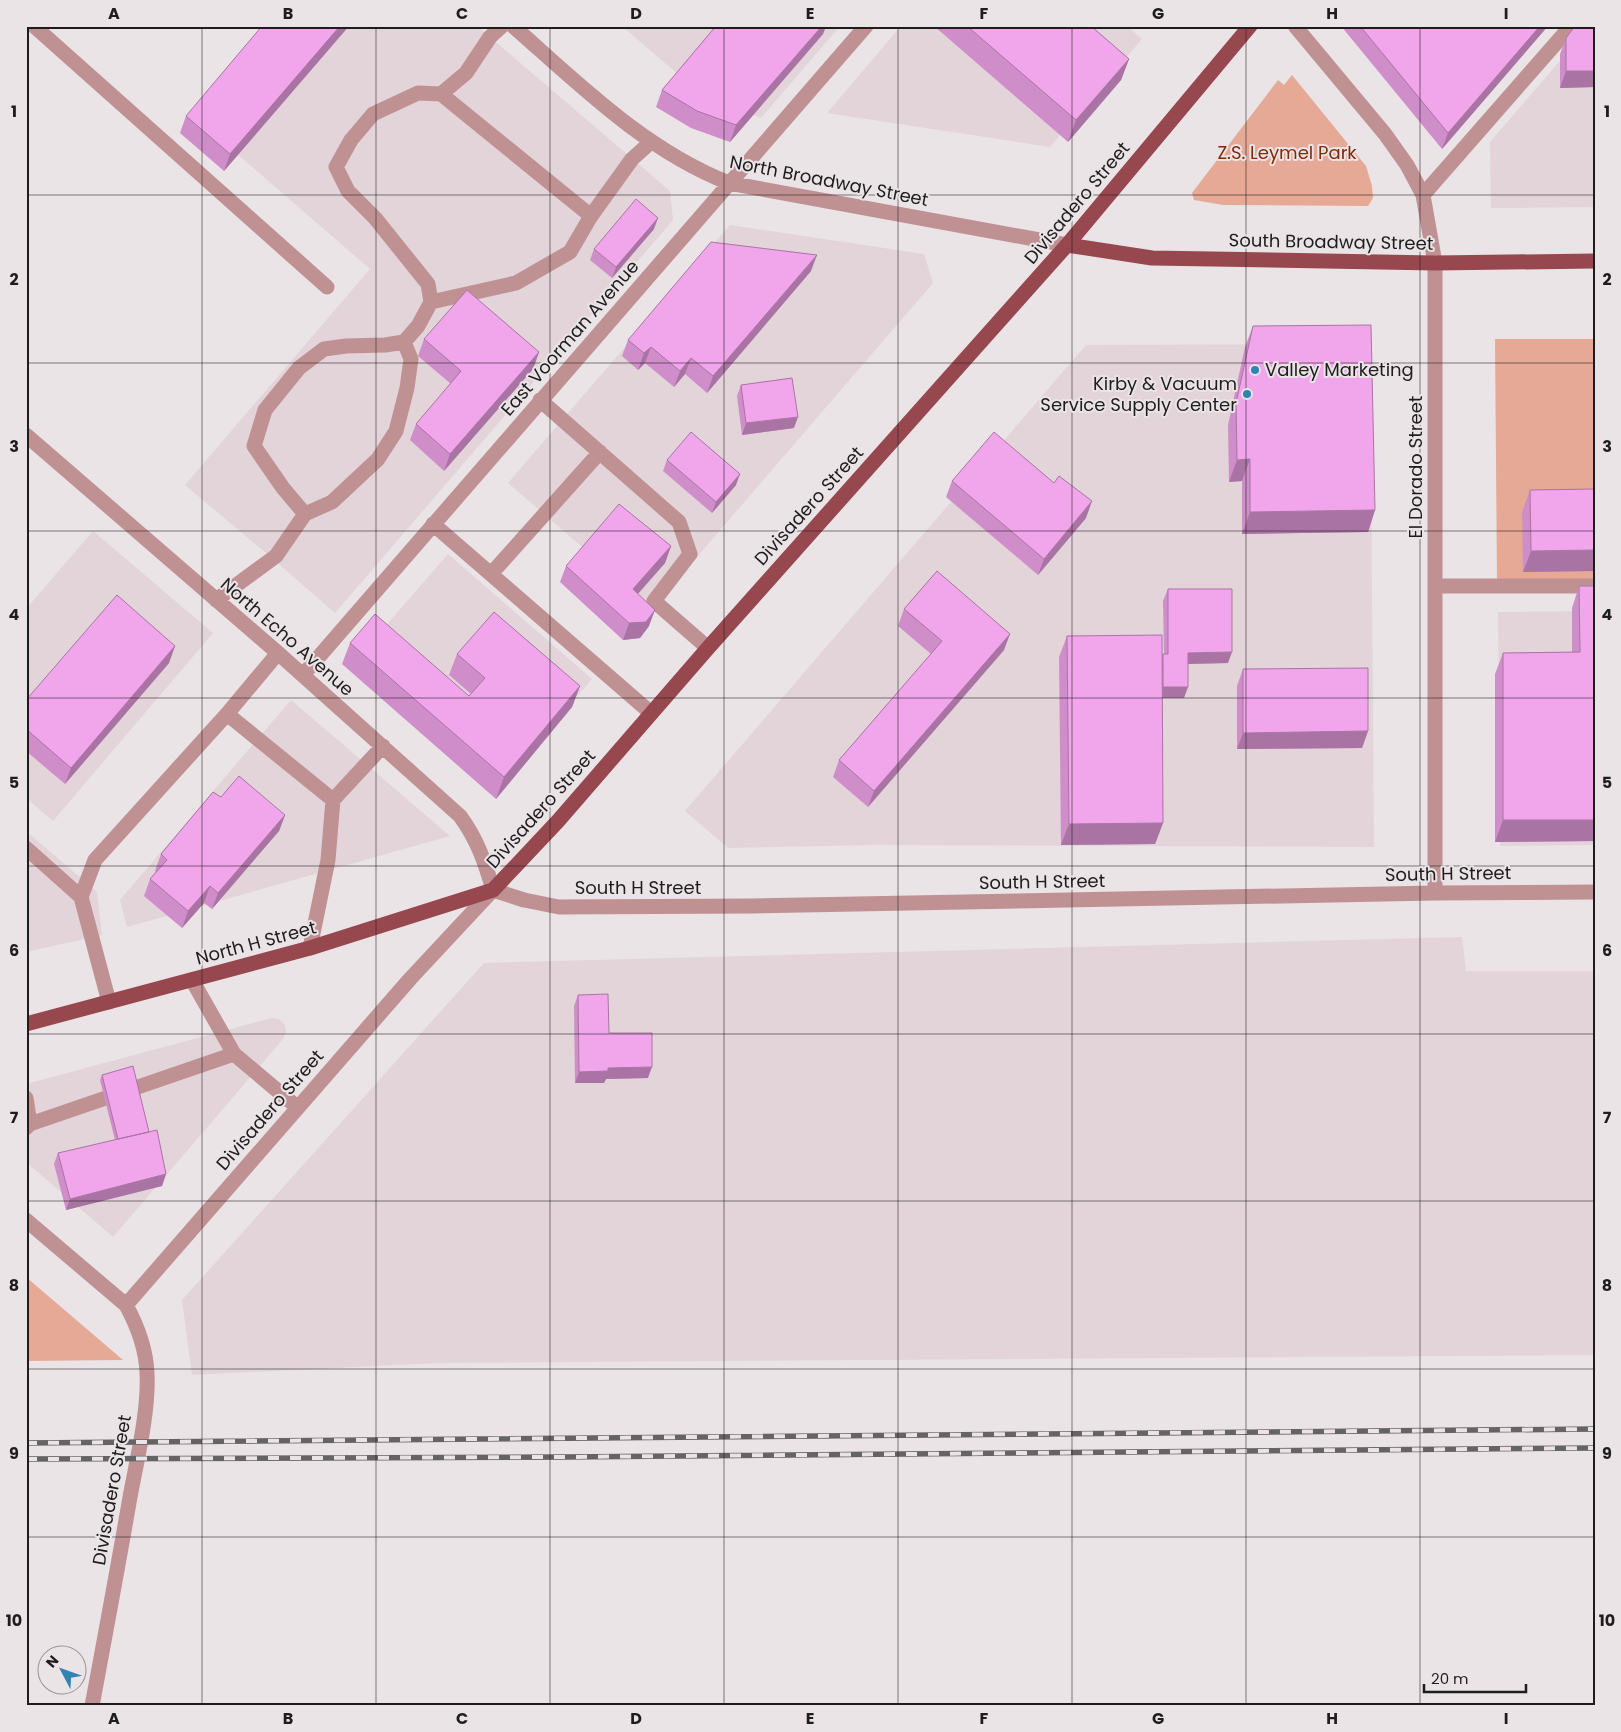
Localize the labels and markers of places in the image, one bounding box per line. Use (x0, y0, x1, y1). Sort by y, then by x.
place label: Valley Marketing (1265, 357, 1414, 382)
marker: Valley Marketing (1249, 364, 1261, 376)
place label: Kirby & Vacuum Service Supply Center (1040, 371, 1237, 417)
marker: Kirby & Vacuum Service Supply Center (1241, 388, 1253, 400)

